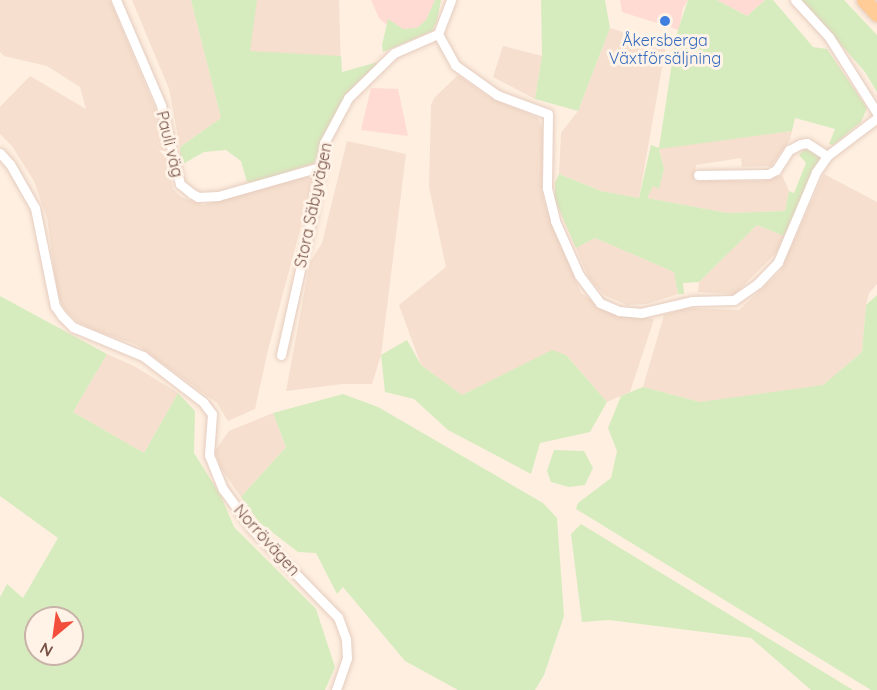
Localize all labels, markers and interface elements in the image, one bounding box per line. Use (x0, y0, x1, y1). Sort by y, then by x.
marker: Åkersberga Växtförsäljning (658, 14, 672, 28)
place label: Åkersberga Växtförsäljning (609, 30, 721, 68)
street label: Pauli väg (152, 109, 188, 179)
street label: Stora Säbyvägen (290, 141, 336, 269)
street label: Norrövägen (230, 500, 304, 580)
north arrow (24, 606, 84, 666)
text: N (36, 638, 56, 662)

